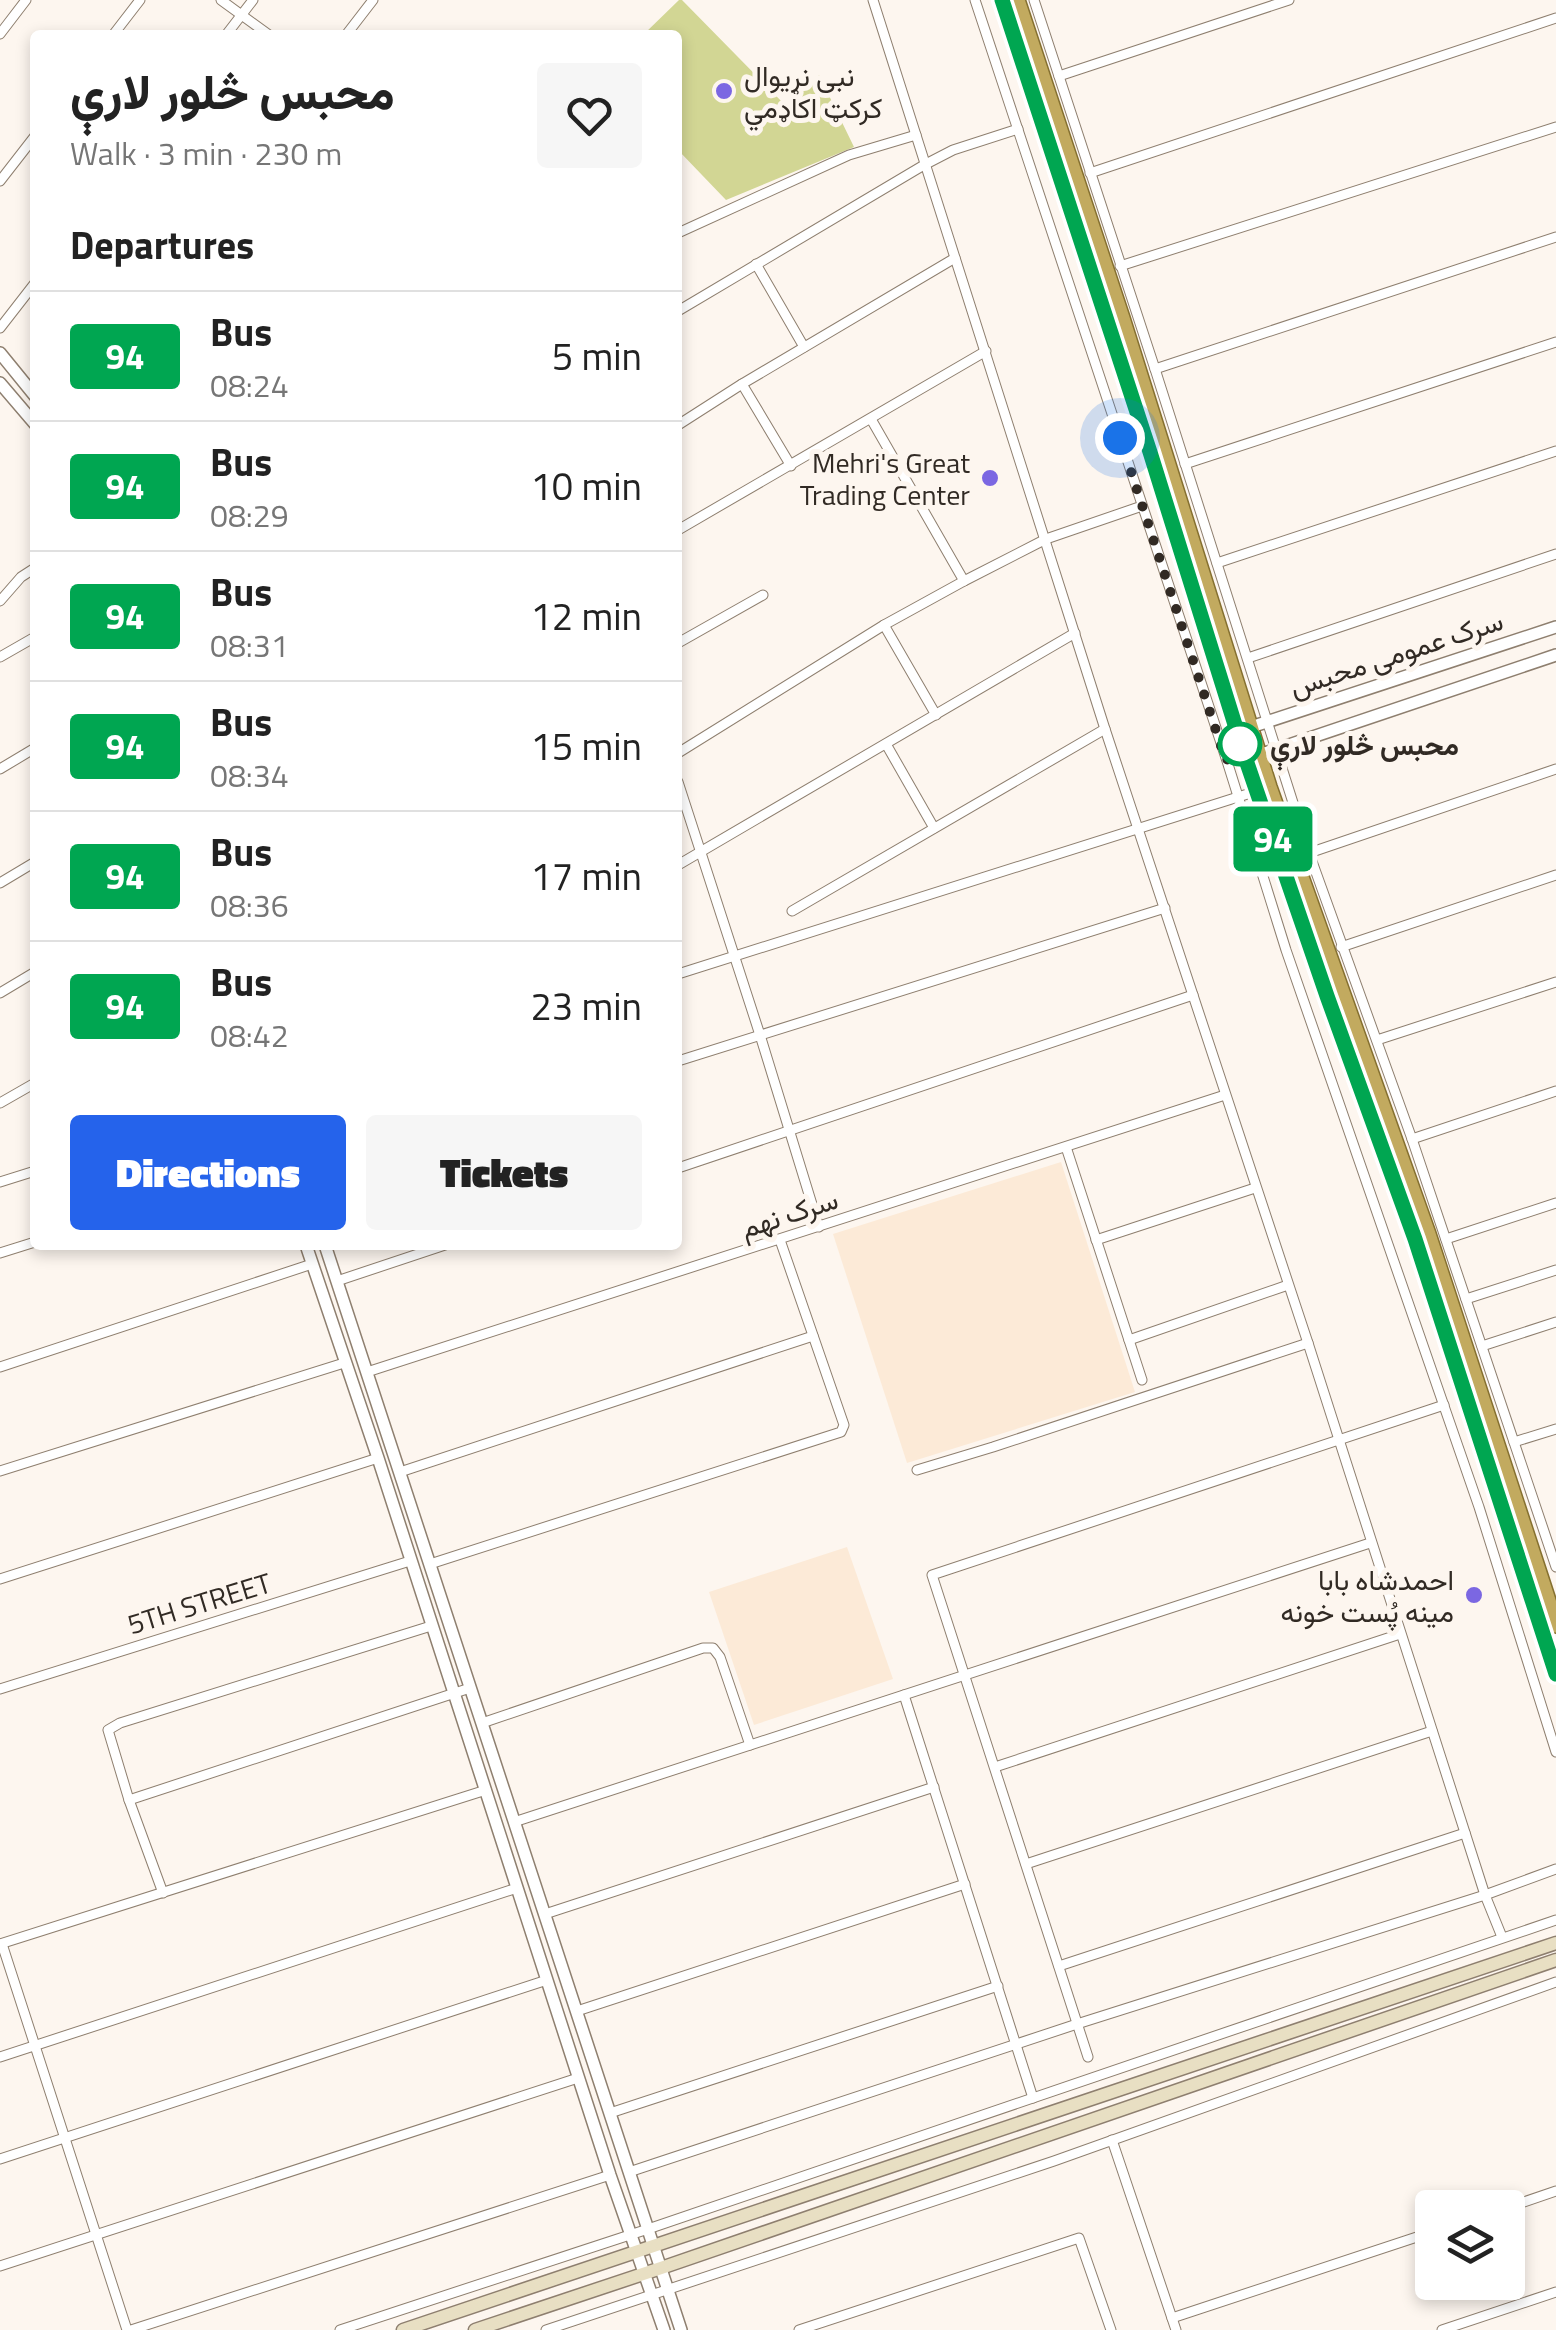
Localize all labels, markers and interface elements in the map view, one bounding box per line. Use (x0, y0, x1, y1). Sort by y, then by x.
place label: نبی نړیوال کرکټ اکاډمي (744, 54, 883, 131)
text: محبس څلور لارې (70, 55, 395, 128)
button: heart (537, 63, 642, 168)
marker: نبی نړیوال کرکټ اکاډمي (713, 80, 735, 102)
text: Walk · 3 min · 230 m (70, 129, 342, 177)
text: Departures (70, 216, 254, 274)
text: Bus (210, 303, 272, 361)
text: 5 min (552, 327, 642, 385)
text: 94 (105, 329, 145, 383)
text: 08:24 (210, 361, 289, 409)
your location (1095, 413, 1145, 463)
text: Bus (210, 433, 272, 491)
place label: Mehri's Great Trading Center (800, 441, 970, 516)
text: 10 min (531, 457, 642, 515)
text: 94 (105, 459, 145, 513)
marker: Mehri's Great Trading Center (979, 467, 1001, 489)
text: 08:29 (210, 491, 289, 539)
text: Bus (210, 563, 272, 621)
text: 12 min (531, 587, 642, 645)
text: 94 (105, 589, 145, 643)
street label: سرک عمومی محبس (1284, 598, 1508, 708)
text: 08:31 (210, 621, 289, 669)
text: Bus (210, 693, 272, 751)
text: 15 min (531, 717, 642, 775)
text: 94 (105, 719, 145, 773)
marker: محبس څلور لارې (1219, 723, 1261, 765)
place label: محبس څلور لارې (1270, 723, 1459, 771)
text: 08:34 (210, 751, 289, 799)
line badge: 94 (1228, 806, 1318, 872)
text: 94 (1253, 812, 1293, 866)
text: Bus (210, 823, 272, 881)
text: 17 min (531, 847, 642, 905)
text: 94 (105, 849, 145, 903)
text: 08:36 (210, 881, 289, 929)
text: Bus (210, 953, 272, 1011)
text: 23 min (531, 977, 642, 1035)
text: 94 (105, 979, 145, 1033)
text: 08:42 (210, 1011, 289, 1059)
button: Directions (70, 1115, 346, 1230)
button: Tickets (366, 1115, 642, 1230)
street label: سرک نهم (734, 1177, 844, 1249)
place label: احمدشاه بابا مینه پُست خونه (1281, 1558, 1454, 1633)
street label: 5TH STREET (122, 1561, 276, 1645)
marker: احمدشاه بابا مینه پُست خونه (1463, 1584, 1485, 1606)
map controls (1415, 2190, 1525, 2300)
button: layers (1415, 2190, 1525, 2300)

